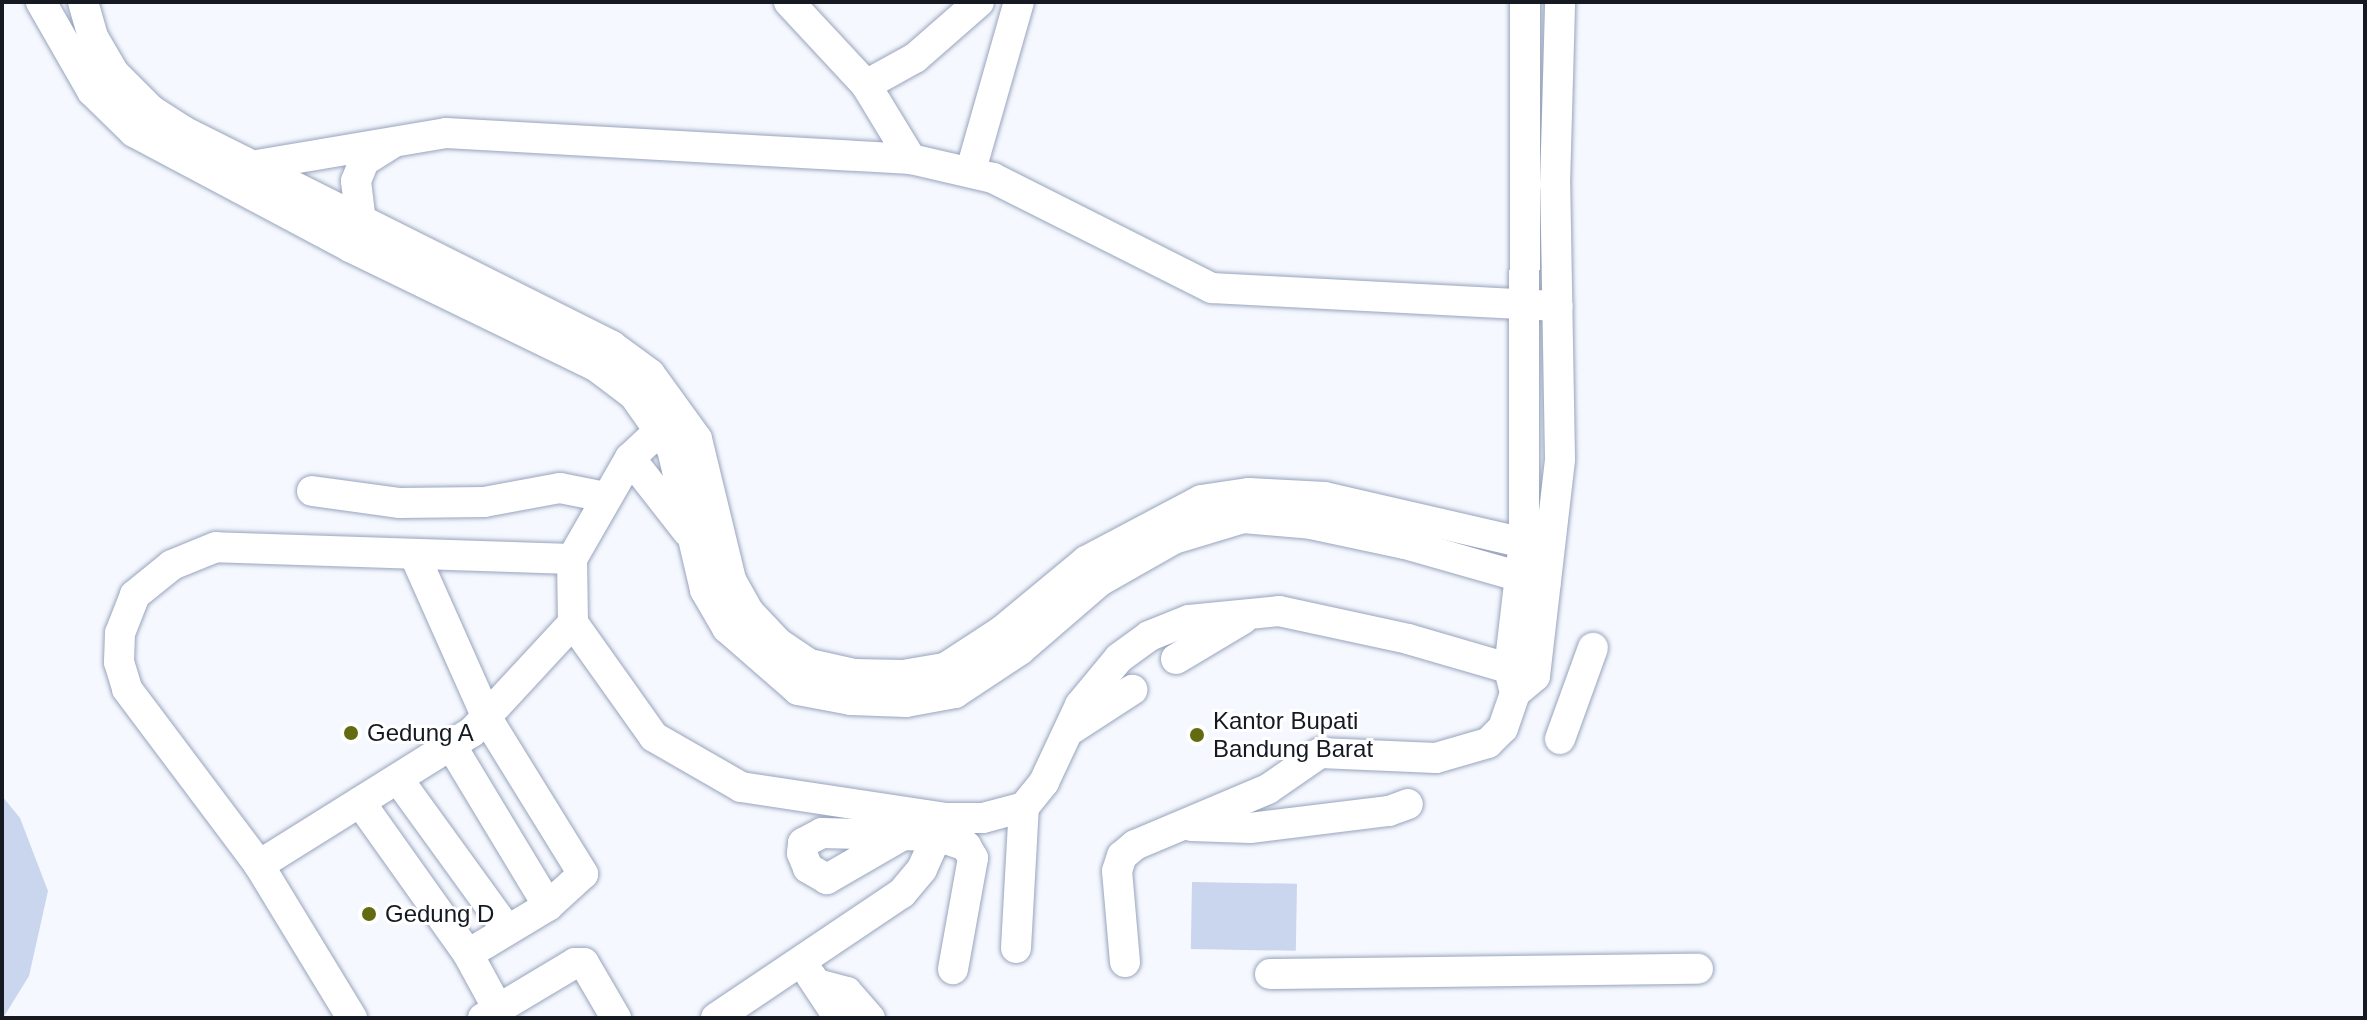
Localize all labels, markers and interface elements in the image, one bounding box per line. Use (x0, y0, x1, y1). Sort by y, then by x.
place label: Kantor Bupati Bandung Barat (1213, 707, 1373, 763)
place label: Gedung A (367, 719, 475, 747)
marker: Gedung A (342, 724, 360, 742)
marker: Kantor Bupati Bandung Barat (1188, 726, 1206, 744)
place label: Gedung D (385, 900, 494, 928)
marker: Gedung D (360, 905, 378, 923)

